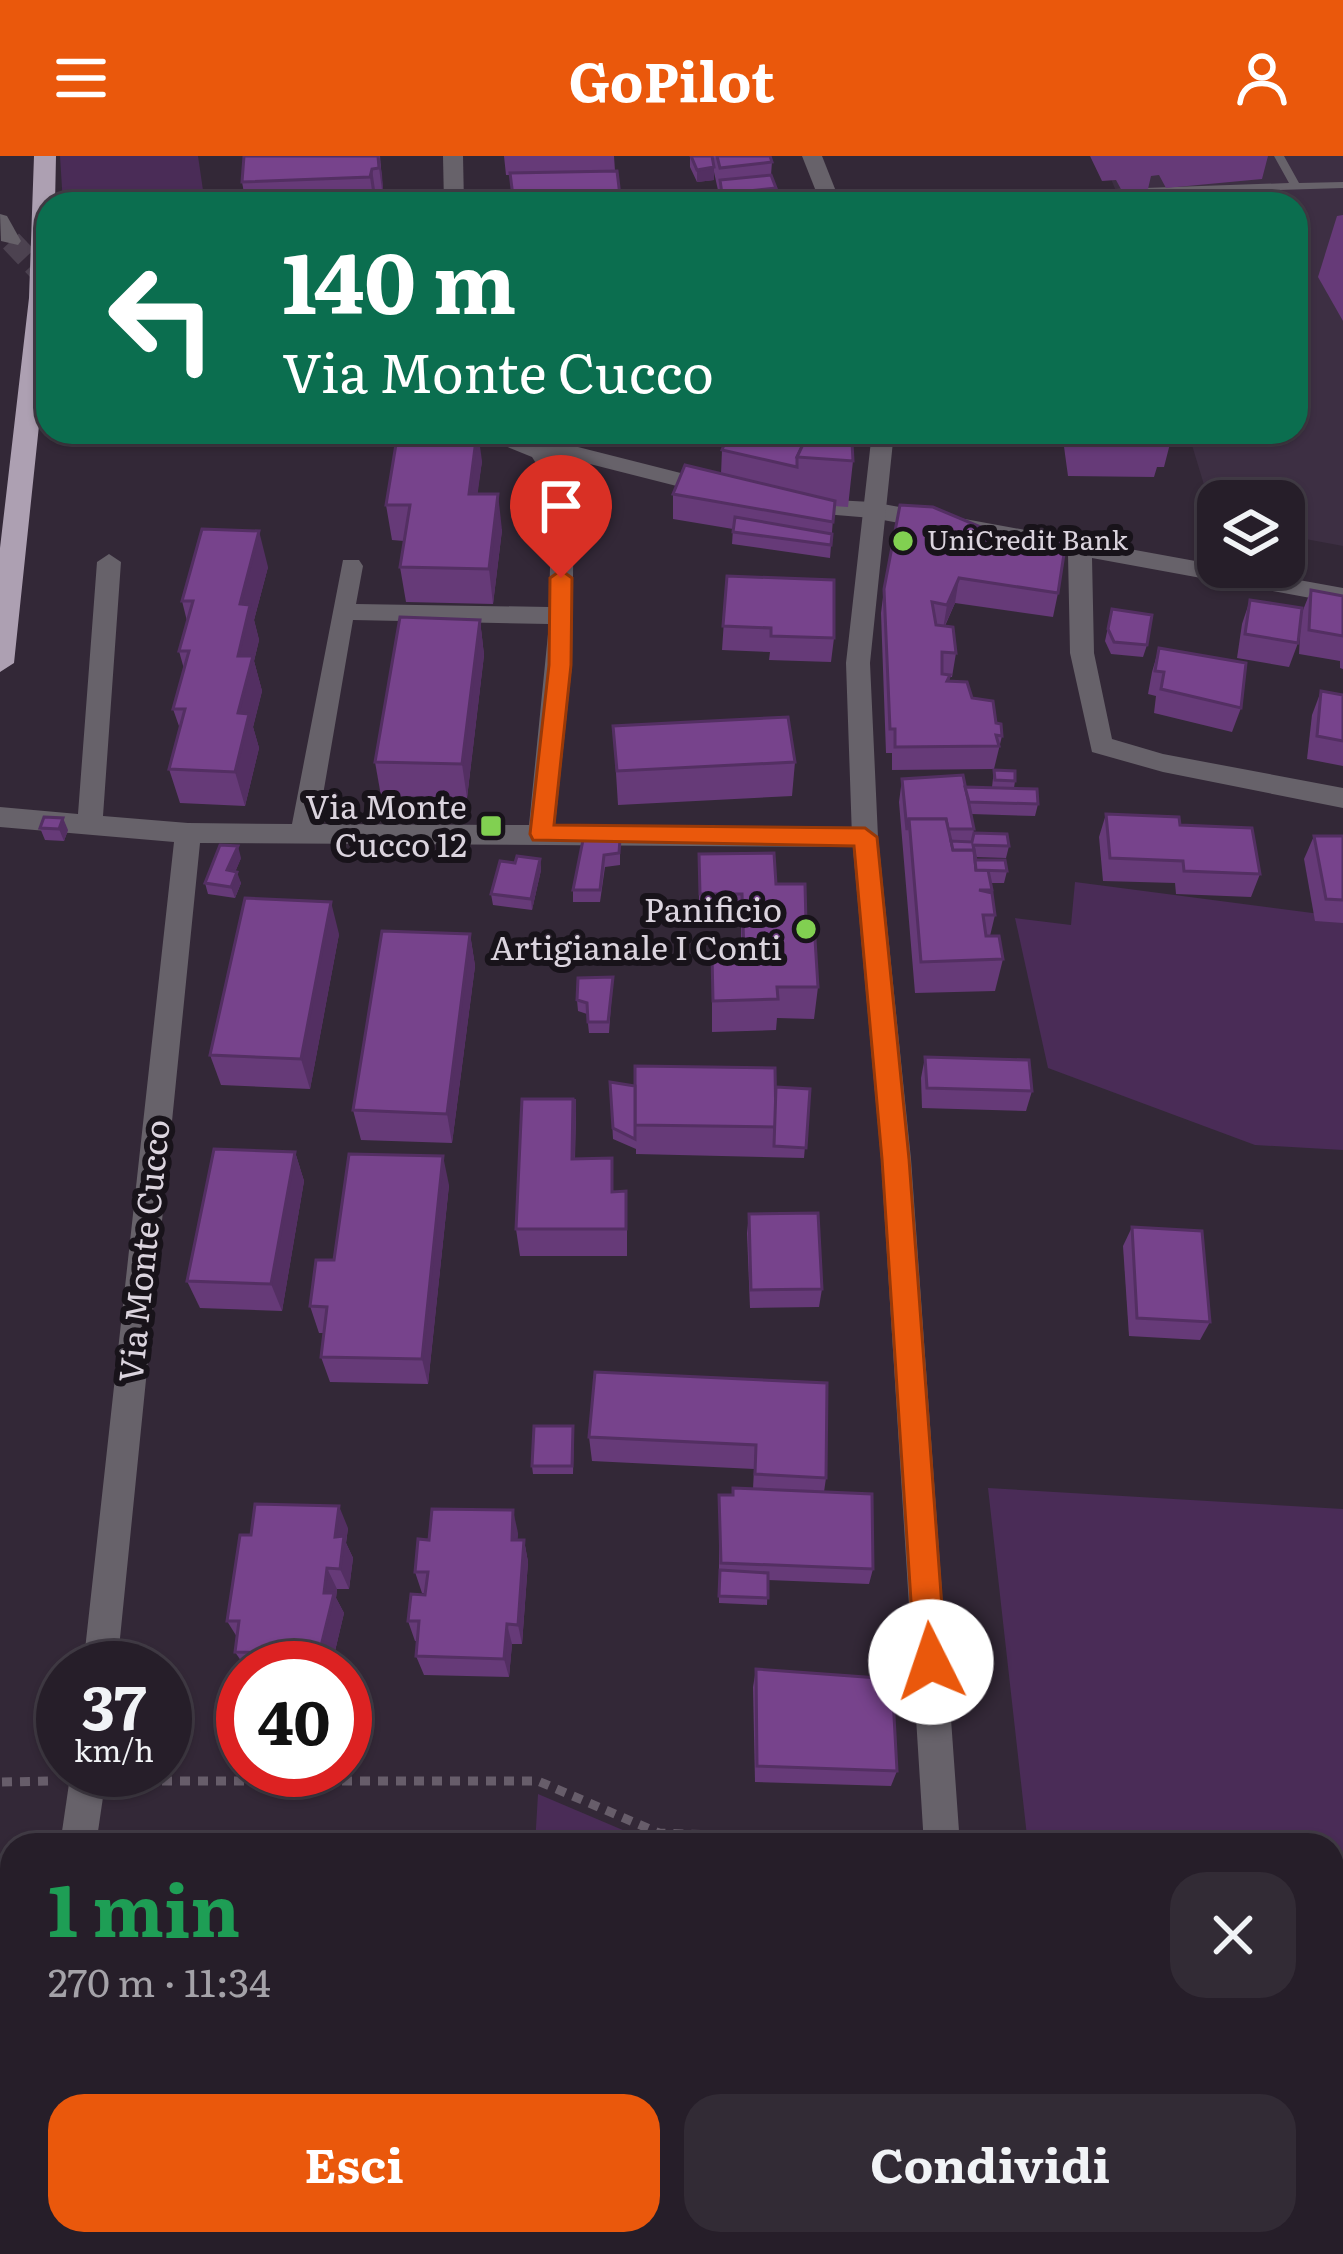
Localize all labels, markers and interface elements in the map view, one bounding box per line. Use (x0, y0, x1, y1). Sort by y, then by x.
text: GoPilot (568, 38, 775, 119)
icon: menu (48, 45, 114, 111)
icon: person (1229, 45, 1295, 111)
text: 140 m (282, 215, 517, 340)
icon: left (84, 240, 240, 396)
text: Via Monte Cucco (282, 329, 714, 410)
pin (510, 455, 612, 578)
icon: arrive (528, 473, 594, 539)
map controls (1197, 480, 1305, 588)
button: layers (1197, 480, 1305, 588)
place label: UniCredit Bank (927, 518, 1129, 558)
marker: UniCredit Bank (890, 528, 916, 554)
place label: Via Monte Cucco 12 (305, 780, 467, 867)
marker: Via Monte Cucco 12 (478, 813, 504, 839)
place label: Panificio Artigianale I Conti (490, 883, 782, 970)
marker: Panificio Artigianale I Conti (793, 916, 819, 942)
street label: Via Monte Cucco (103, 1117, 180, 1385)
position arrow (868, 1599, 994, 1725)
speed limit sign: 40 (216, 1641, 372, 1797)
text: 37 (82, 1659, 146, 1748)
text: km/h (74, 1727, 154, 1771)
text: 1 min (48, 1852, 240, 1959)
button: close (1170, 1872, 1296, 1998)
text: 270 m · 11:34 (48, 1951, 271, 2009)
button: Esci (48, 2094, 660, 2232)
button: Condividi (684, 2094, 1296, 2232)

